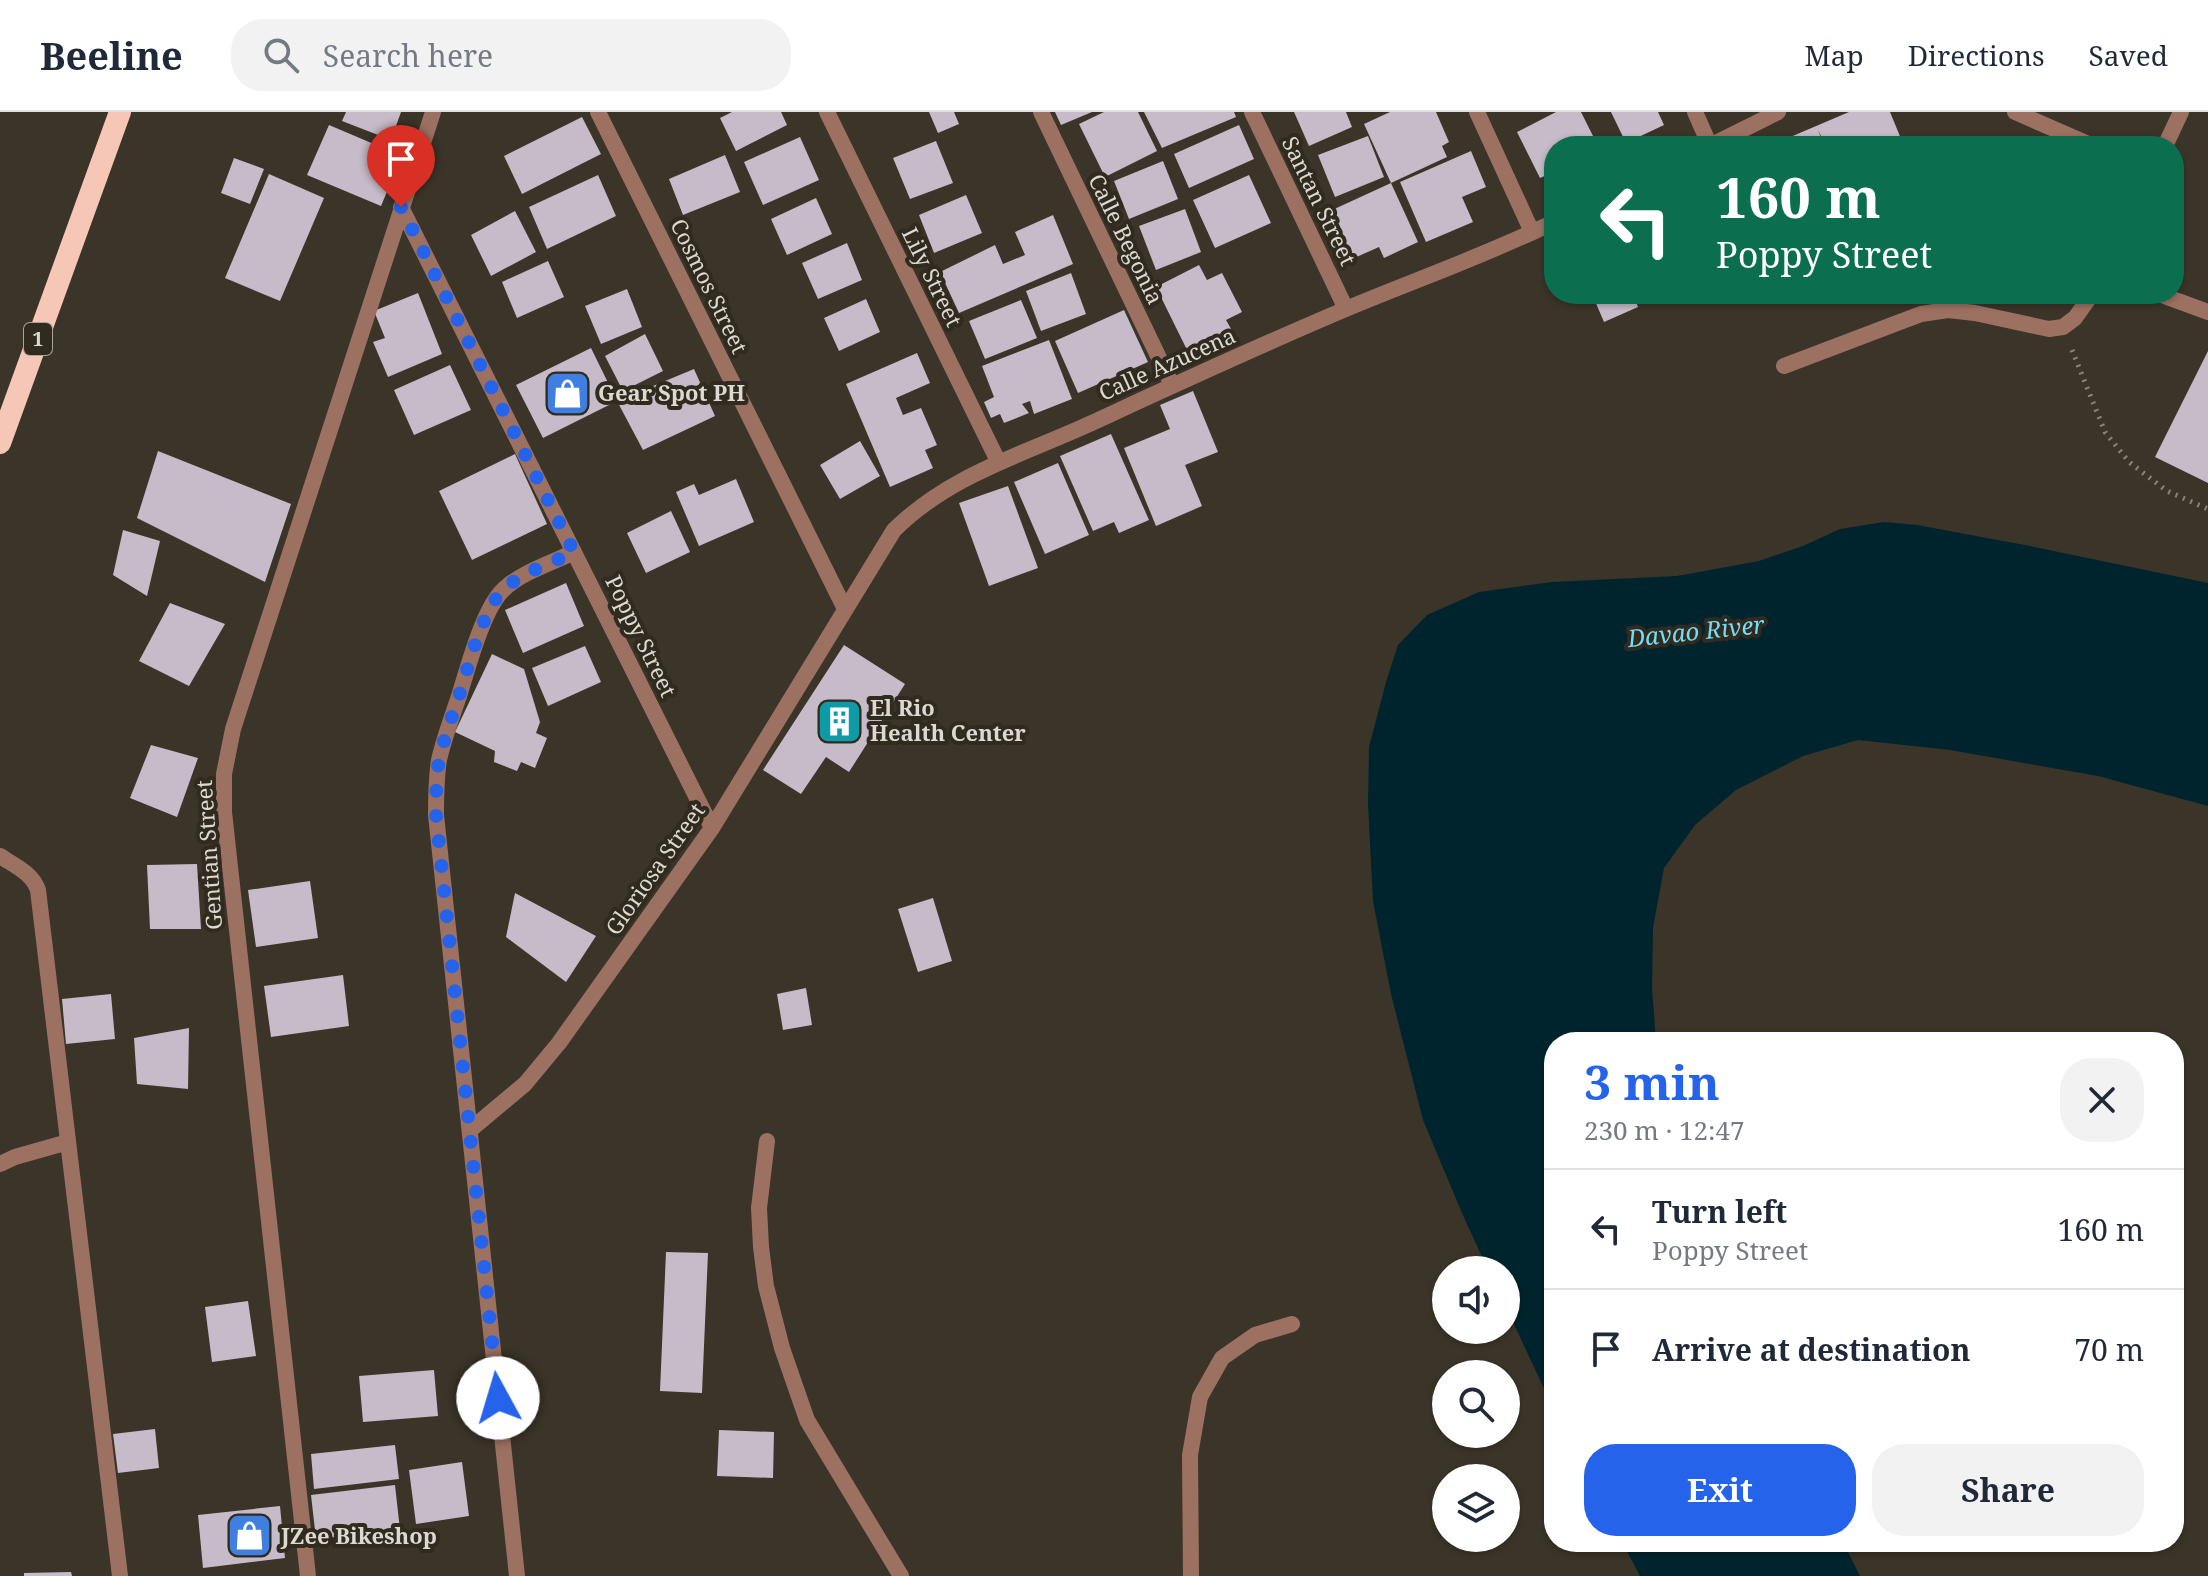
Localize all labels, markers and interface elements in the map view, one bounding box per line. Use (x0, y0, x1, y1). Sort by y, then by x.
search box (231, 19, 791, 91)
text: Beeline (40, 29, 183, 81)
icon: search (259, 33, 303, 77)
text: Search here (323, 35, 493, 76)
text: Map (1804, 36, 1864, 74)
text: Directions (1908, 36, 2045, 74)
text: Saved (2089, 36, 2168, 74)
pin (367, 125, 435, 207)
street label: Santan Street (1276, 131, 1364, 270)
icon: arrive (379, 137, 423, 181)
text: 160 m (1716, 158, 1881, 234)
street label: Calle Begonia (1082, 168, 1171, 309)
icon: left (1584, 168, 1688, 272)
street label: Cosmos Street (664, 213, 756, 358)
street label: Lily Street (896, 222, 970, 331)
text: Poppy Street (1716, 230, 1932, 279)
street label: Calle Azucena (1093, 320, 1240, 407)
road number: 1 (24, 323, 52, 355)
shop icon: Gear Spot PH (543, 369, 591, 417)
place label: Gear Spot PH (598, 377, 745, 407)
street label: Poppy Street (599, 570, 684, 702)
water label: Davao River (1625, 607, 1767, 654)
place label: El Rio Health Center (870, 692, 1026, 747)
building icon: El Rio Health Center (815, 697, 863, 745)
street label: Gentian Street (188, 779, 228, 931)
street label: Gloriosa Street (598, 796, 711, 940)
text: 3 min (1584, 1049, 1720, 1114)
button: close (2060, 1058, 2144, 1142)
text: 230 m · 12:47 (1584, 1112, 1745, 1148)
text: Turn left (1652, 1191, 1787, 1232)
icon: left (1584, 1207, 1628, 1251)
text: 160 m (2058, 1209, 2144, 1250)
text: Poppy Street (1652, 1232, 1808, 1268)
map controls (1432, 1256, 1520, 1552)
button: sound (1432, 1256, 1520, 1344)
icon: arrive (1584, 1327, 1628, 1371)
text: Arrive at destination (1652, 1329, 1971, 1370)
text: 70 m (2074, 1329, 2144, 1370)
position arrow (456, 1356, 540, 1440)
button: search (1432, 1360, 1520, 1448)
button: Exit (1584, 1444, 1856, 1536)
button: Share (1872, 1444, 2144, 1536)
button: layers (1432, 1464, 1520, 1552)
shop icon: JZee Bikeshop (226, 1512, 274, 1560)
place label: JZee Bikeshop (280, 1520, 437, 1550)

